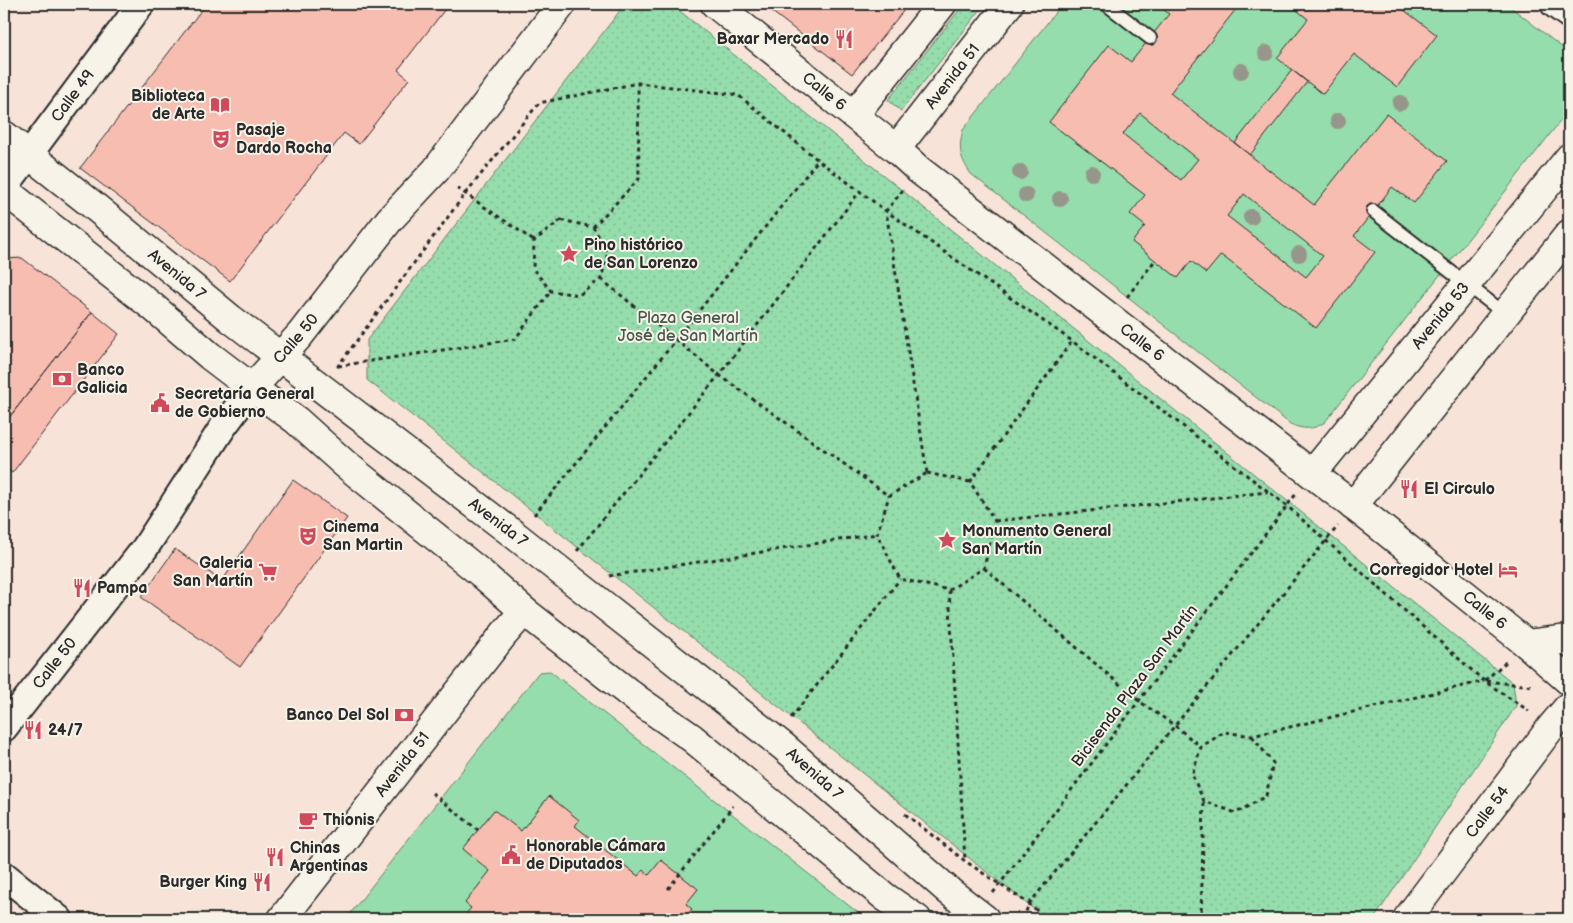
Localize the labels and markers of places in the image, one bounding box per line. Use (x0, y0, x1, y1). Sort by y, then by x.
restaurant icon: Baxar Mercado (833, 28, 855, 50)
place label: Baxar Mercado (716, 30, 829, 49)
place label: Biblioteca de Arte (131, 87, 205, 124)
library icon: Biblioteca de Arte (209, 94, 231, 116)
place label: Pasaje Dardo Rocha (236, 121, 332, 158)
theatre icon: Pasaje Dardo Rocha (210, 128, 232, 150)
place label: Pino histórico de San Lorenzo (584, 236, 698, 273)
place icon: Pino histórico de San Lorenzo (558, 243, 580, 265)
place label: Banco Galicia (77, 361, 128, 398)
bank icon: Banco Galicia (51, 368, 73, 390)
place label: Secretaría General de Gobierno (175, 385, 314, 422)
public building icon: Secretaría General de Gobierno (149, 392, 171, 414)
restaurant icon: El Circulo (1398, 478, 1420, 500)
place label: El Circulo (1424, 480, 1495, 499)
place label: Cinema San Martin (323, 518, 403, 555)
place label: Monumento General San Martín (962, 522, 1111, 559)
theatre icon: Cinema San Martin (297, 525, 319, 547)
place icon: Monumento General San Martín (936, 529, 958, 551)
place label: Galeria San Martín (173, 554, 253, 591)
hotel icon: Corregidor Hotel (1497, 559, 1519, 581)
supermarket icon: Galeria San Martín (257, 561, 279, 583)
place label: Corregidor Hotel (1369, 561, 1493, 580)
restaurant icon: Pampa (71, 577, 93, 599)
place label: Pampa (97, 579, 148, 598)
bank icon: Banco Del Sol (393, 704, 415, 726)
place label: Banco Del Sol (286, 706, 389, 725)
restaurant icon: 24/7 (22, 719, 44, 741)
place label: 24/7 (48, 721, 83, 740)
cafe icon: Thionis (297, 809, 319, 831)
place label: Thionis (323, 811, 375, 830)
place label: Honorable Cámara de Diputados (526, 837, 666, 874)
place label: Chinas Argentinas (289, 839, 368, 876)
public building icon: Honorable Cámara de Diputados (500, 844, 522, 866)
restaurant icon: Chinas Argentinas (264, 846, 286, 868)
restaurant icon: Burger King (251, 871, 273, 893)
place label: Burger King (159, 873, 247, 892)

